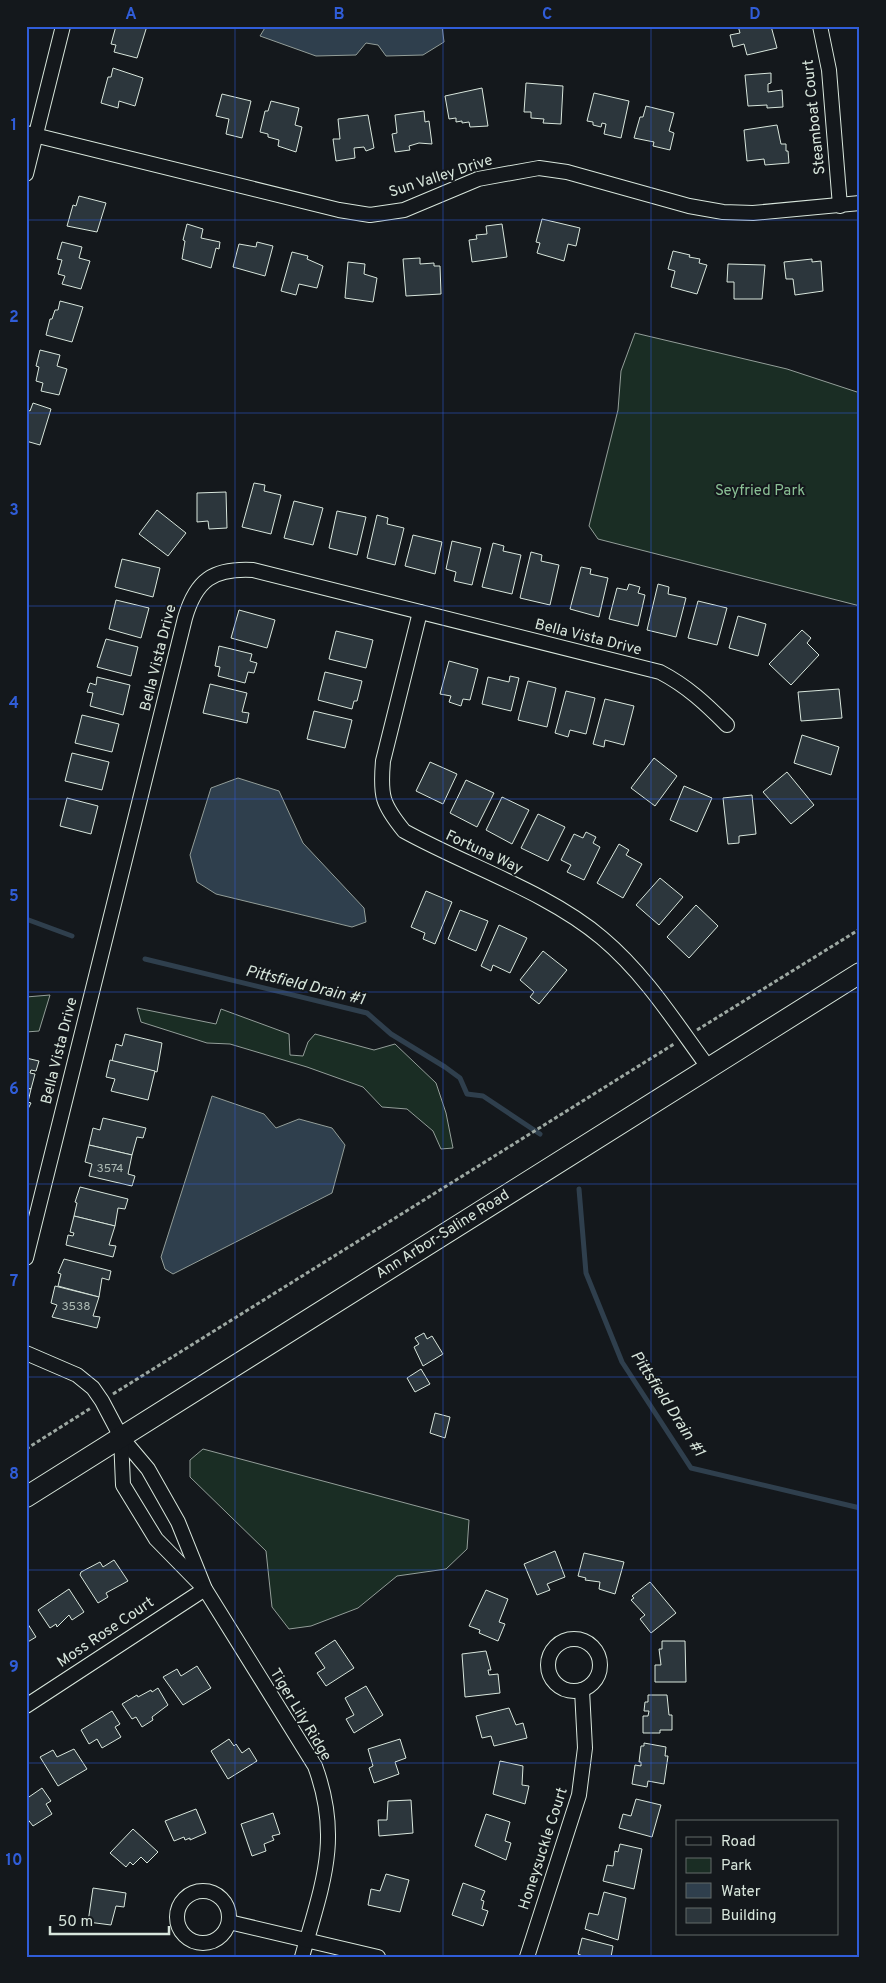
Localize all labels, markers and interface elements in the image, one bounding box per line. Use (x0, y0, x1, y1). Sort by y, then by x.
text: A (125, 5, 137, 25)
text: B (333, 5, 345, 25)
text: C (542, 5, 552, 25)
text: D (749, 5, 761, 25)
street label: Steamboat Court (800, 58, 830, 176)
text: 1 (11, 116, 17, 136)
street label: Sun Valley Drive (387, 151, 495, 203)
text: 2 (9, 308, 19, 328)
park label: Seyfried Park (715, 482, 805, 501)
text: 3 (9, 501, 19, 521)
street label: Bella Vista Drive (137, 602, 181, 714)
street label: Bella Vista Drive (532, 616, 644, 660)
text: 4 (9, 694, 19, 714)
street label: Fortuna Way (442, 827, 526, 879)
text: 5 (9, 887, 19, 907)
water label: Pittsfield Drain #1 (243, 962, 367, 1011)
street label: Bella Vista Drive (38, 995, 82, 1107)
text: 6 (9, 1080, 19, 1100)
house number: 3574 (96, 1161, 124, 1177)
street label: Ann Arbor-Saline Road (373, 1186, 513, 1284)
text: 7 (10, 1272, 18, 1292)
house number: 3538 (61, 1299, 91, 1315)
water label: Pittsfield Drain #1 (625, 1347, 709, 1461)
text: 8 (9, 1465, 19, 1485)
street label: Moss Rose Court (54, 1594, 158, 1672)
text: 9 (9, 1658, 19, 1678)
street label: Tiger Lily Ridge (265, 1665, 335, 1765)
street label: Honeysuckle Court (515, 1785, 573, 1913)
legend (676, 1820, 838, 1936)
text: Road (721, 1833, 756, 1852)
text: 10 (6, 1851, 22, 1871)
text: Park (721, 1857, 752, 1876)
text: Water (721, 1883, 761, 1902)
scale bar (50, 1903, 169, 1935)
text: Building (721, 1907, 776, 1926)
text: 50 m (58, 1913, 93, 1932)

